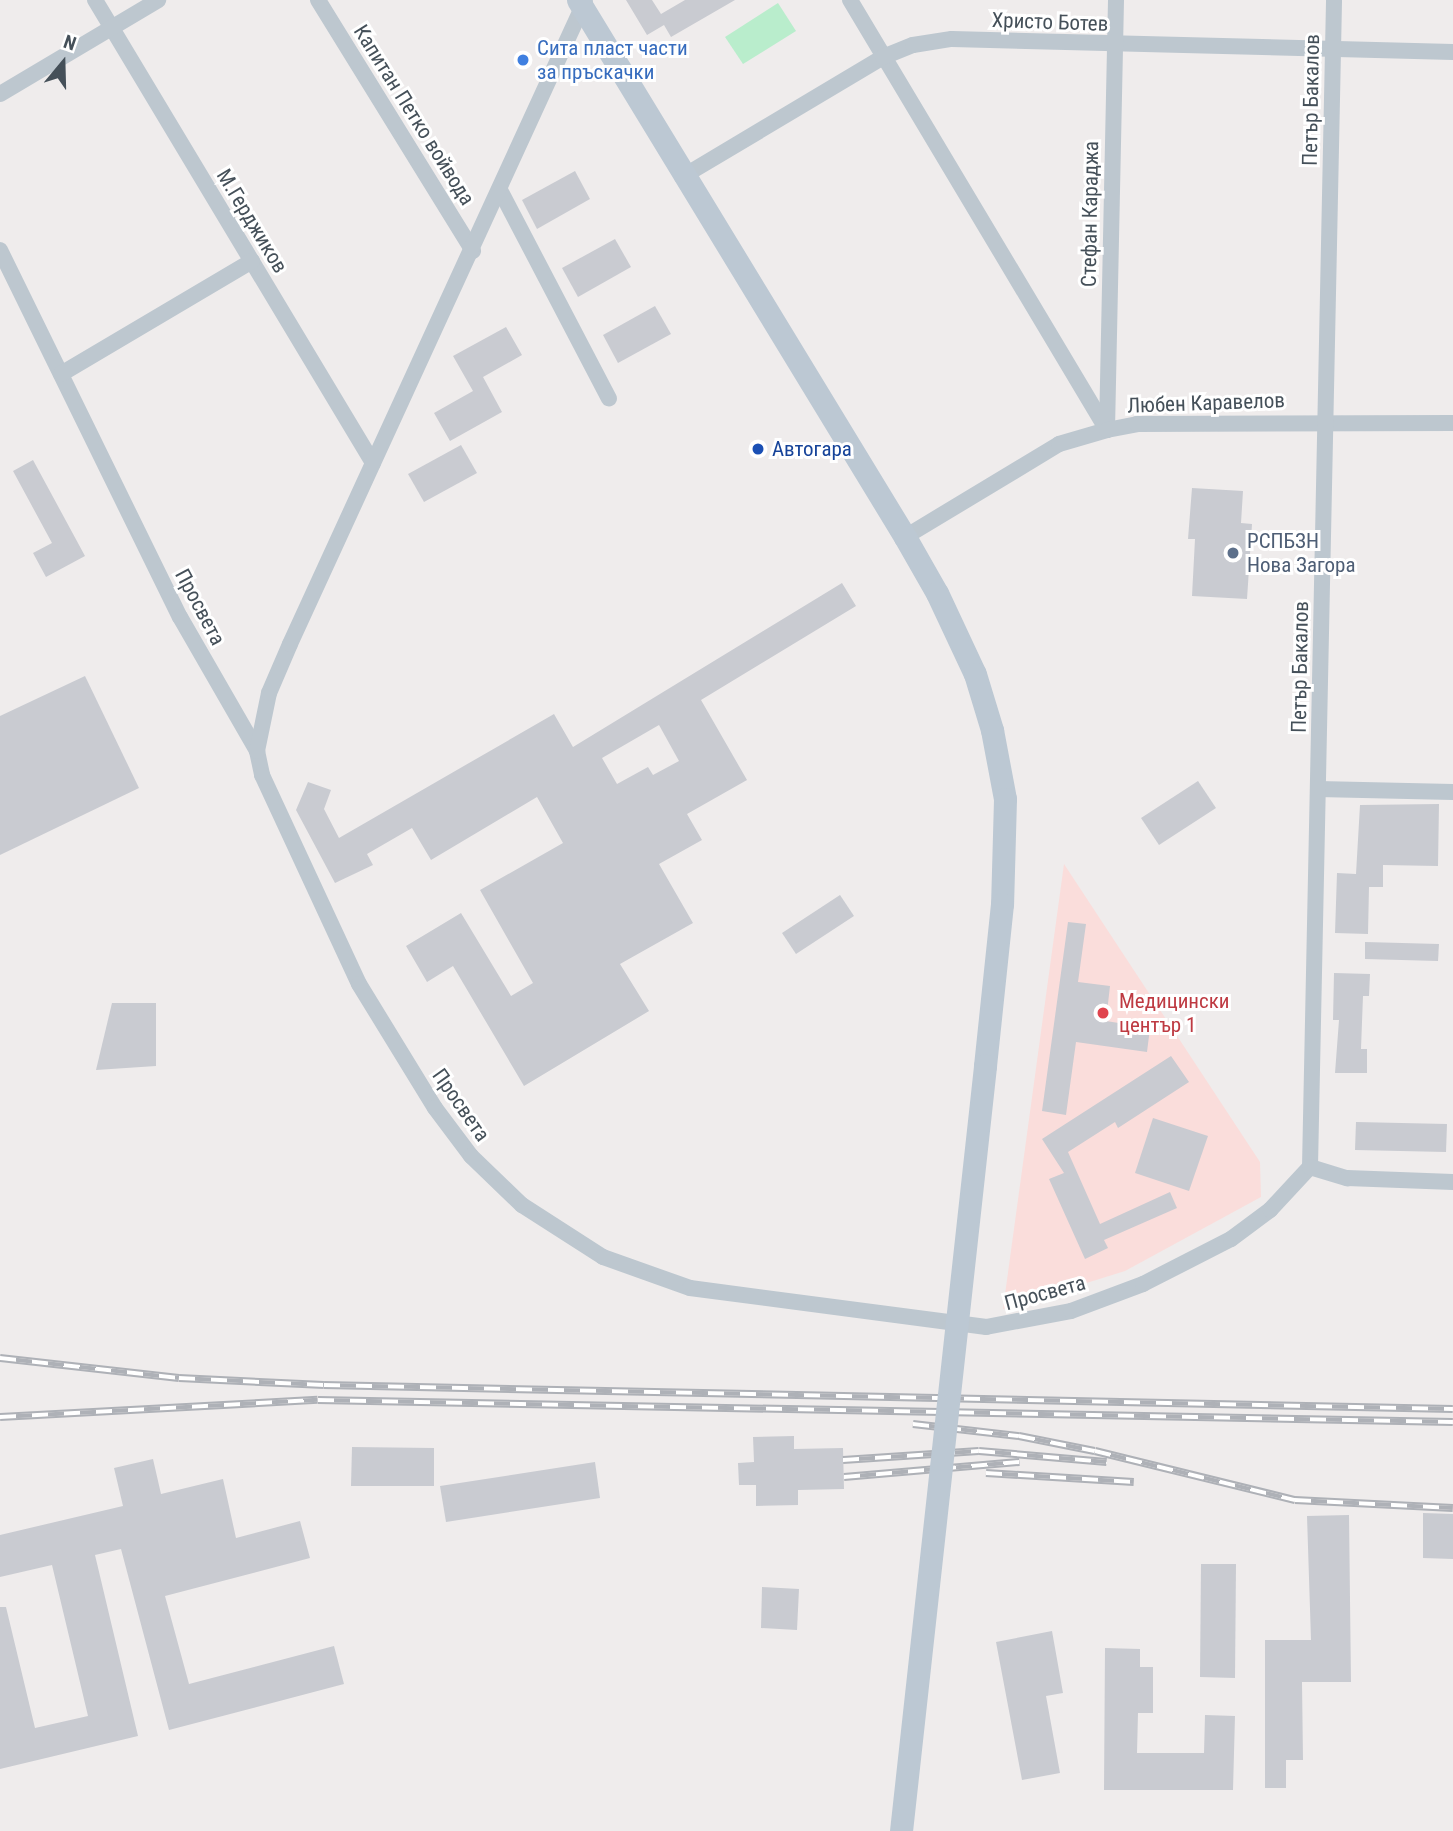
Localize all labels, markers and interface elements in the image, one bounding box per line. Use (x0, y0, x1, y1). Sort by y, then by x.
street label: Христо Ботев (991, 7, 1109, 37)
street label: Капитан Петко войвода (348, 20, 480, 210)
north arrow (28, 28, 98, 98)
text: N (61, 30, 79, 55)
street label: Петър Бакалов (1297, 34, 1325, 166)
place label: Сита пласт части за пръскачки (537, 35, 688, 85)
marker: Сита пласт части за пръскачки (515, 52, 531, 68)
street label: Стефан Караджа (1076, 141, 1104, 287)
street label: М.Герджиков (211, 165, 293, 277)
street label: Любен Каравелов (1127, 388, 1285, 418)
place label: Автогара (772, 436, 852, 462)
marker: Автогара (750, 441, 766, 457)
place label: РСПБЗН Нова Загора (1247, 528, 1355, 578)
marker: РСПБЗН Нова Загора (1225, 545, 1241, 561)
street label: Просвета (169, 565, 231, 649)
street label: Петър Бакалов (1286, 601, 1314, 733)
place label: Медицински център 1 (1119, 988, 1230, 1038)
marker: Медицински център 1 (1093, 1003, 1113, 1023)
street label: Просвета (427, 1064, 495, 1146)
street label: Просвета (1002, 1270, 1088, 1316)

